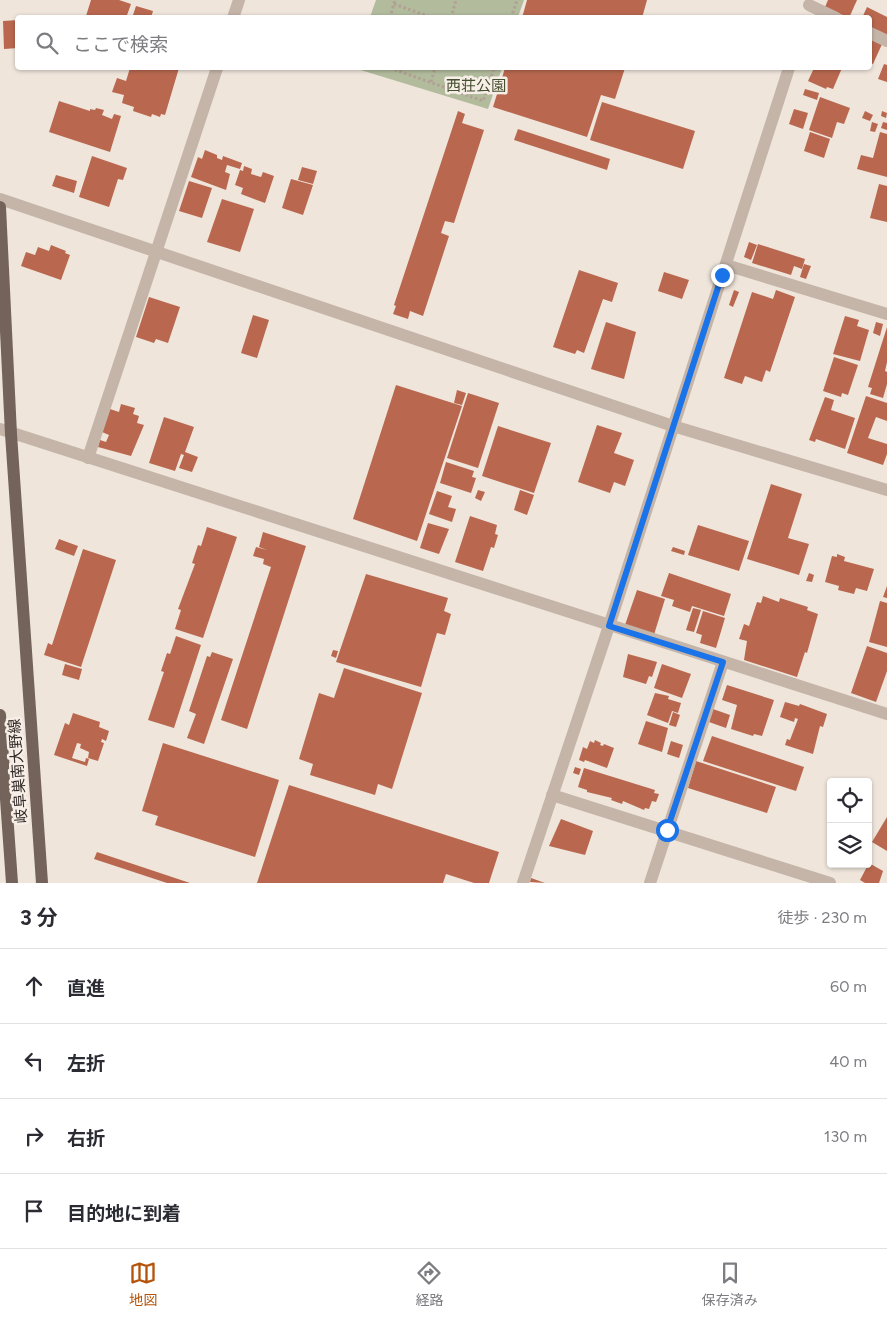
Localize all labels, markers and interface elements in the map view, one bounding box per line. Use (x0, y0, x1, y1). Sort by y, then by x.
search box (15, 15, 872, 70)
icon: search (33, 29, 61, 57)
text: ここで検索 (73, 33, 168, 56)
park label: 西荘公園 (446, 77, 506, 95)
route end (711, 264, 734, 287)
street label: 岐阜巣南大野線 (5, 718, 31, 824)
map controls (827, 778, 872, 868)
button: locate (827, 778, 872, 823)
route start (656, 819, 679, 842)
button: layers (827, 823, 872, 868)
text: 3 分 (20, 905, 58, 930)
text: 徒歩 · 230 m (778, 908, 867, 927)
icon: ahead (20, 972, 48, 1000)
text: 直進 (67, 977, 105, 1000)
text: 60 m (830, 977, 867, 996)
icon: left (20, 1047, 48, 1075)
text: 左折 (67, 1052, 105, 1075)
text: 40 m (829, 1052, 867, 1071)
icon: right (20, 1122, 48, 1150)
text: 右折 (67, 1127, 105, 1150)
text: 130 m (824, 1127, 867, 1146)
icon: arrive (20, 1197, 48, 1225)
text: 目的地に到着 (67, 1202, 181, 1225)
tab: 地図 (129, 1259, 157, 1309)
tab: 経路 (415, 1259, 443, 1309)
tab: 保存済み (702, 1259, 758, 1309)

